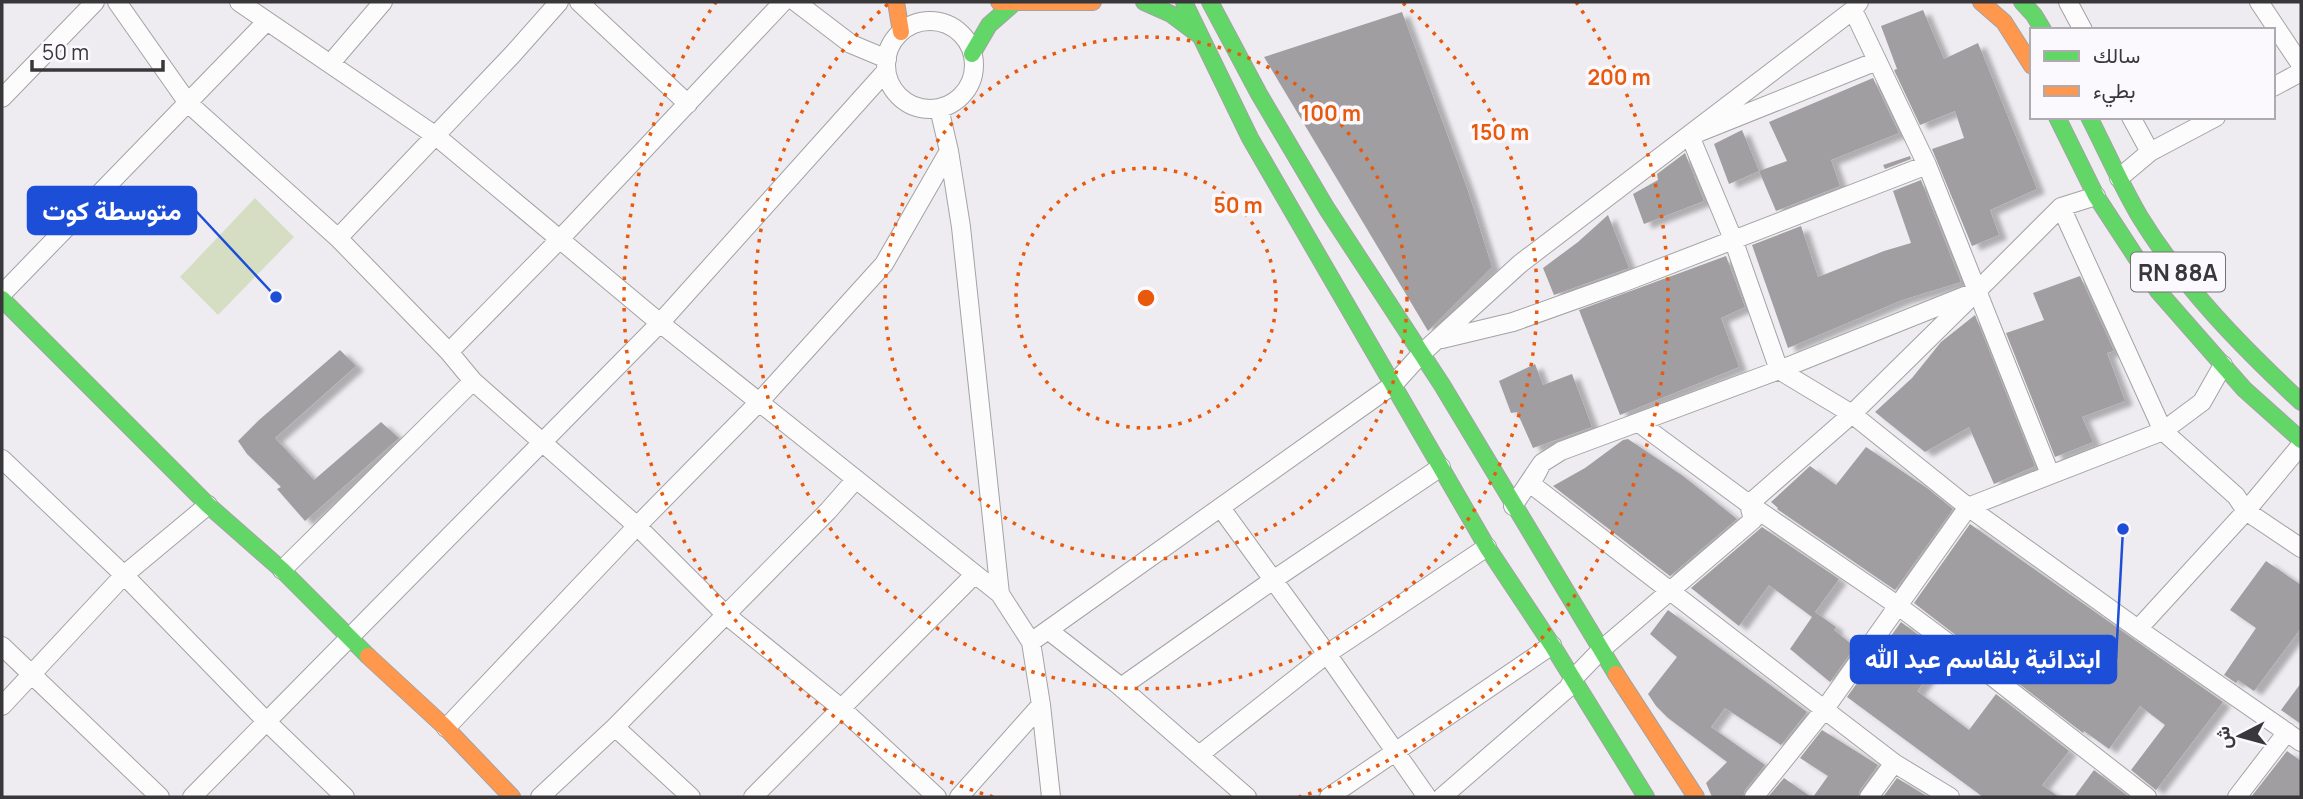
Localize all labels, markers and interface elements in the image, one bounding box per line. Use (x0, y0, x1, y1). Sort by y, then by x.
scale bar (32, 28, 163, 72)
legend (2030, 28, 2275, 119)
text: 50 m (42, 38, 89, 66)
text: سالك (2093, 41, 2140, 69)
text: 200 m (1587, 63, 1651, 91)
text: بطيء (2093, 76, 2136, 108)
text: 100 m (1301, 99, 1361, 127)
text: 150 m (1471, 118, 1529, 146)
callout: متوسطة كوت (28, 187, 196, 234)
text: 50 m (1213, 191, 1263, 219)
text: متوسطة كوت (42, 192, 182, 228)
road number: RN 88A (2131, 252, 2225, 292)
centre of rings (1134, 286, 1158, 310)
callout: ابتدائية بلقاسم عبد الله (1851, 636, 2116, 683)
text: ابتدائية بلقاسم عبد الله (1865, 640, 2101, 676)
north arrow (2205, 701, 2275, 771)
text: ش (2209, 725, 2237, 750)

